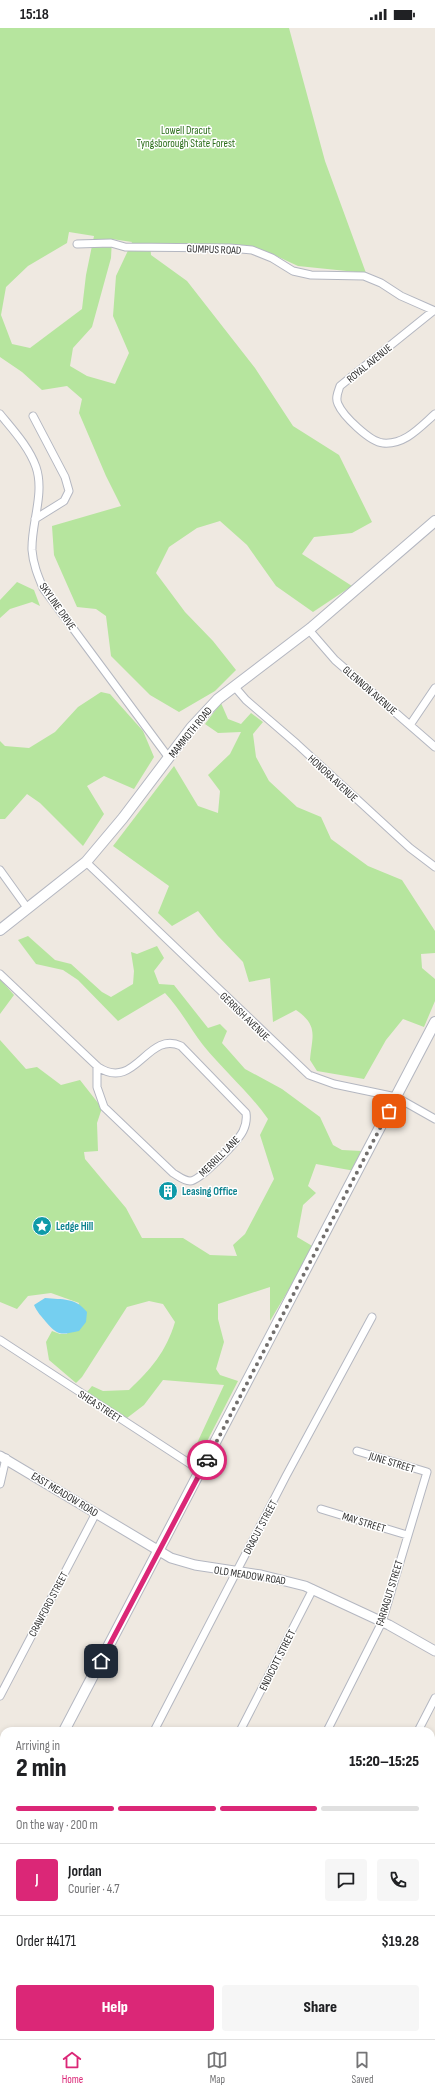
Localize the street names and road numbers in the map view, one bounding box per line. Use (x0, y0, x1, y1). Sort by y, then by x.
street label: GUMPUS ROAD (187, 242, 241, 257)
street label: ROYAL AVENUE (344, 341, 395, 386)
street label: SKYLINE DRIVE (37, 580, 79, 632)
street label: GLENNON AVENUE (340, 663, 399, 717)
street label: MAMMOTH ROAD (166, 704, 215, 760)
street label: HONORA AVENUE (305, 752, 360, 805)
street label: GERRISH AVENUE (217, 989, 272, 1043)
street label: MERRILL LANE (196, 1133, 242, 1179)
street label: SHEA STREET (76, 1388, 124, 1425)
street label: JUNE STREET (366, 1449, 417, 1476)
street label: EAST MEADOW ROAD (29, 1469, 101, 1520)
street label: DRACUT STREET (241, 1497, 280, 1557)
street label: MAY STREET (341, 1510, 388, 1535)
street label: FARRAGUT STREET (373, 1558, 406, 1628)
street label: OLD MEADOW ROAD (213, 1563, 287, 1588)
street label: CRAWFORD STREET (26, 1569, 71, 1639)
street label: ENDICOTT STREET (257, 1627, 299, 1693)

